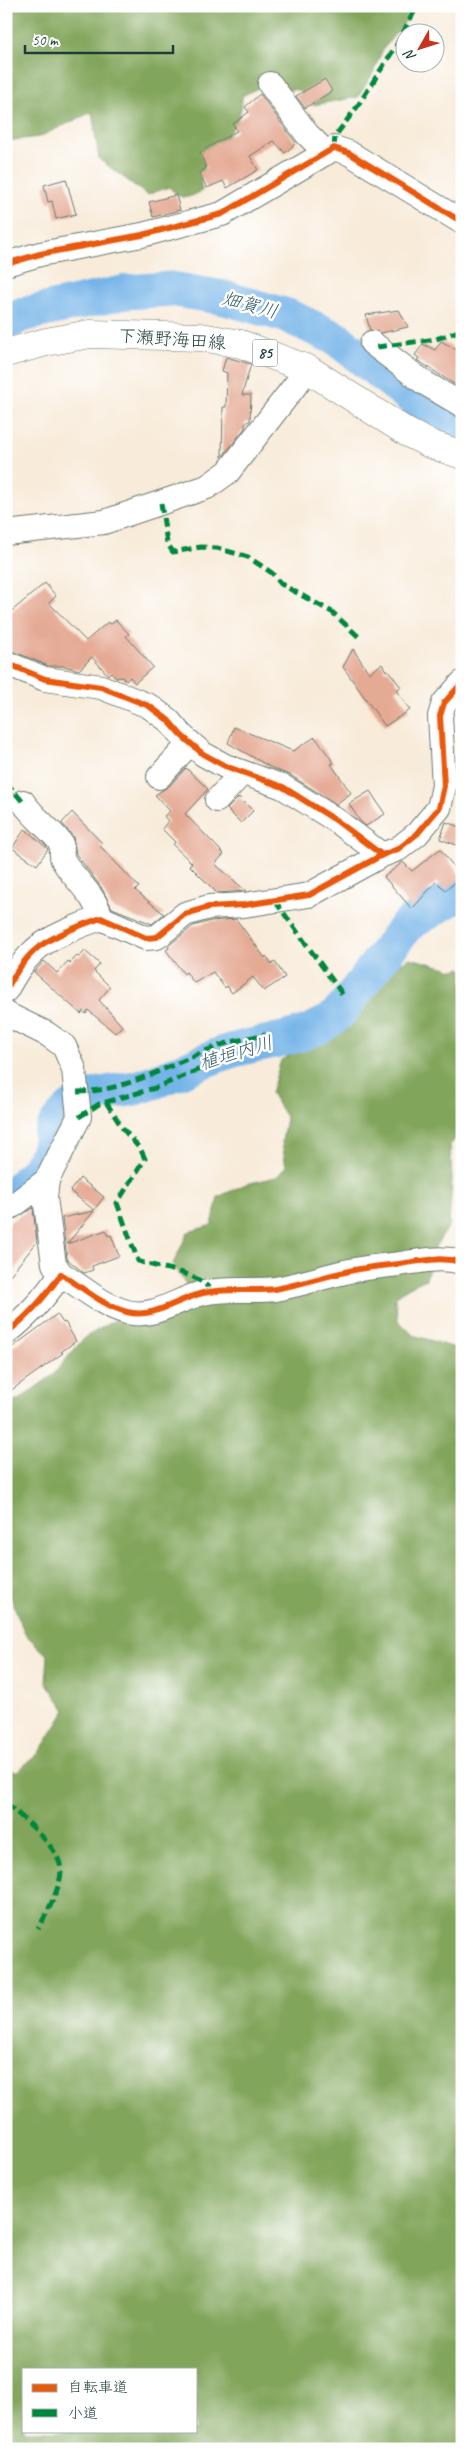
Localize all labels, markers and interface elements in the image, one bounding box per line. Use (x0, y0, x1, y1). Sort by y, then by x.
scale bar (25, 22, 172, 54)
north arrow (396, 22, 446, 72)
text: 50 m (32, 31, 59, 50)
text: N (399, 45, 420, 65)
water label: 畑賀川 (219, 286, 281, 324)
street label: 下瀬野海田線 (117, 324, 227, 354)
road number: 85 (252, 339, 278, 366)
water label: 植垣内川 (196, 1030, 276, 1076)
legend (22, 2368, 198, 2432)
text: 自転車道 (68, 2378, 128, 2397)
text: 小道 (68, 2404, 98, 2423)

